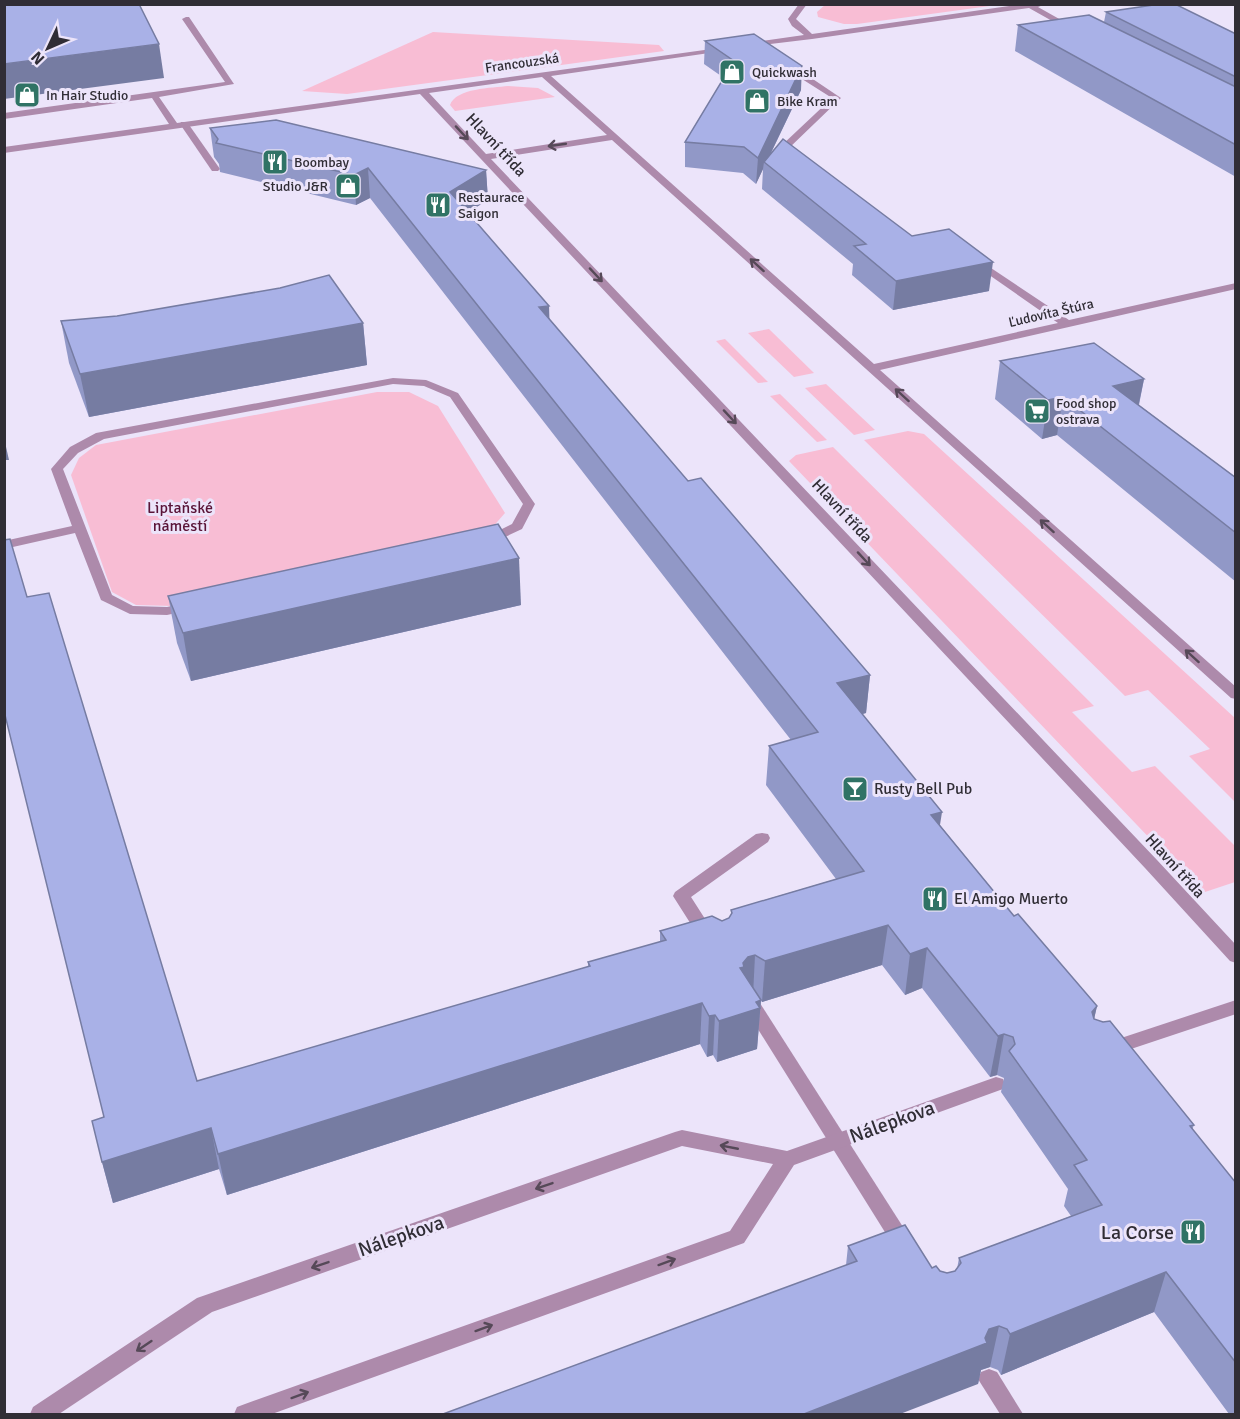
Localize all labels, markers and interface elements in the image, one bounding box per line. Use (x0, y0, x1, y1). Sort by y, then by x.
north arrow (18, 18, 78, 78)
text: N (27, 47, 49, 69)
street label: Francouzská (484, 49, 560, 77)
shop icon: Quickwash (717, 57, 747, 87)
place label: Quickwash (752, 64, 817, 81)
shop icon: In Hair Studio (12, 80, 42, 110)
shop icon: Bike Kram (742, 86, 772, 116)
place label: In Hair Studio (46, 87, 128, 104)
place label: Bike Kram (777, 93, 838, 110)
street label: Hlavní třída (461, 109, 531, 181)
one-way arrow (455, 126, 470, 141)
one-way arrow (548, 140, 568, 151)
restaurant icon: Boombay (260, 147, 290, 177)
place label: Boombay (294, 154, 349, 171)
shop icon: Studio J&R (333, 171, 363, 201)
place label: Studio J&R (263, 178, 328, 195)
place label: Restaurace Saigon (458, 189, 525, 222)
restaurant icon: Restaurace Saigon (423, 190, 453, 220)
one-way arrow (749, 258, 764, 272)
one-way arrow (589, 268, 603, 283)
street label: Ľudovíta Štúra (1007, 295, 1095, 331)
one-way arrow (895, 388, 910, 402)
place label: Food shop ostrava (1056, 395, 1116, 428)
supermarket icon: Food shop ostrava (1022, 396, 1052, 426)
one-way arrow (723, 409, 737, 424)
street label: Hlavní třída (807, 475, 877, 547)
park label: Liptaňské náměstí (147, 498, 213, 536)
one-way arrow (1040, 519, 1055, 533)
one-way arrow (857, 551, 871, 566)
one-way arrow (1185, 649, 1200, 663)
bar icon: Rusty Bell Pub (840, 774, 870, 804)
place label: Rusty Bell Pub (874, 779, 972, 799)
street label: Hlavní třída (1141, 830, 1209, 902)
restaurant icon: El Amigo Muerto (920, 884, 950, 914)
place label: El Amigo Muerto (954, 889, 1068, 909)
street label: Nálepkova (846, 1095, 938, 1149)
one-way arrow (720, 1141, 740, 1152)
one-way arrow (535, 1182, 554, 1193)
street label: Nálepkova (355, 1210, 447, 1262)
restaurant icon: La Corse (1178, 1217, 1208, 1247)
place label: La Corse (1101, 1220, 1174, 1245)
one-way arrow (657, 1256, 676, 1267)
one-way arrow (311, 1260, 330, 1271)
one-way arrow (474, 1322, 493, 1333)
one-way arrow (136, 1340, 153, 1352)
one-way arrow (291, 1388, 309, 1399)

